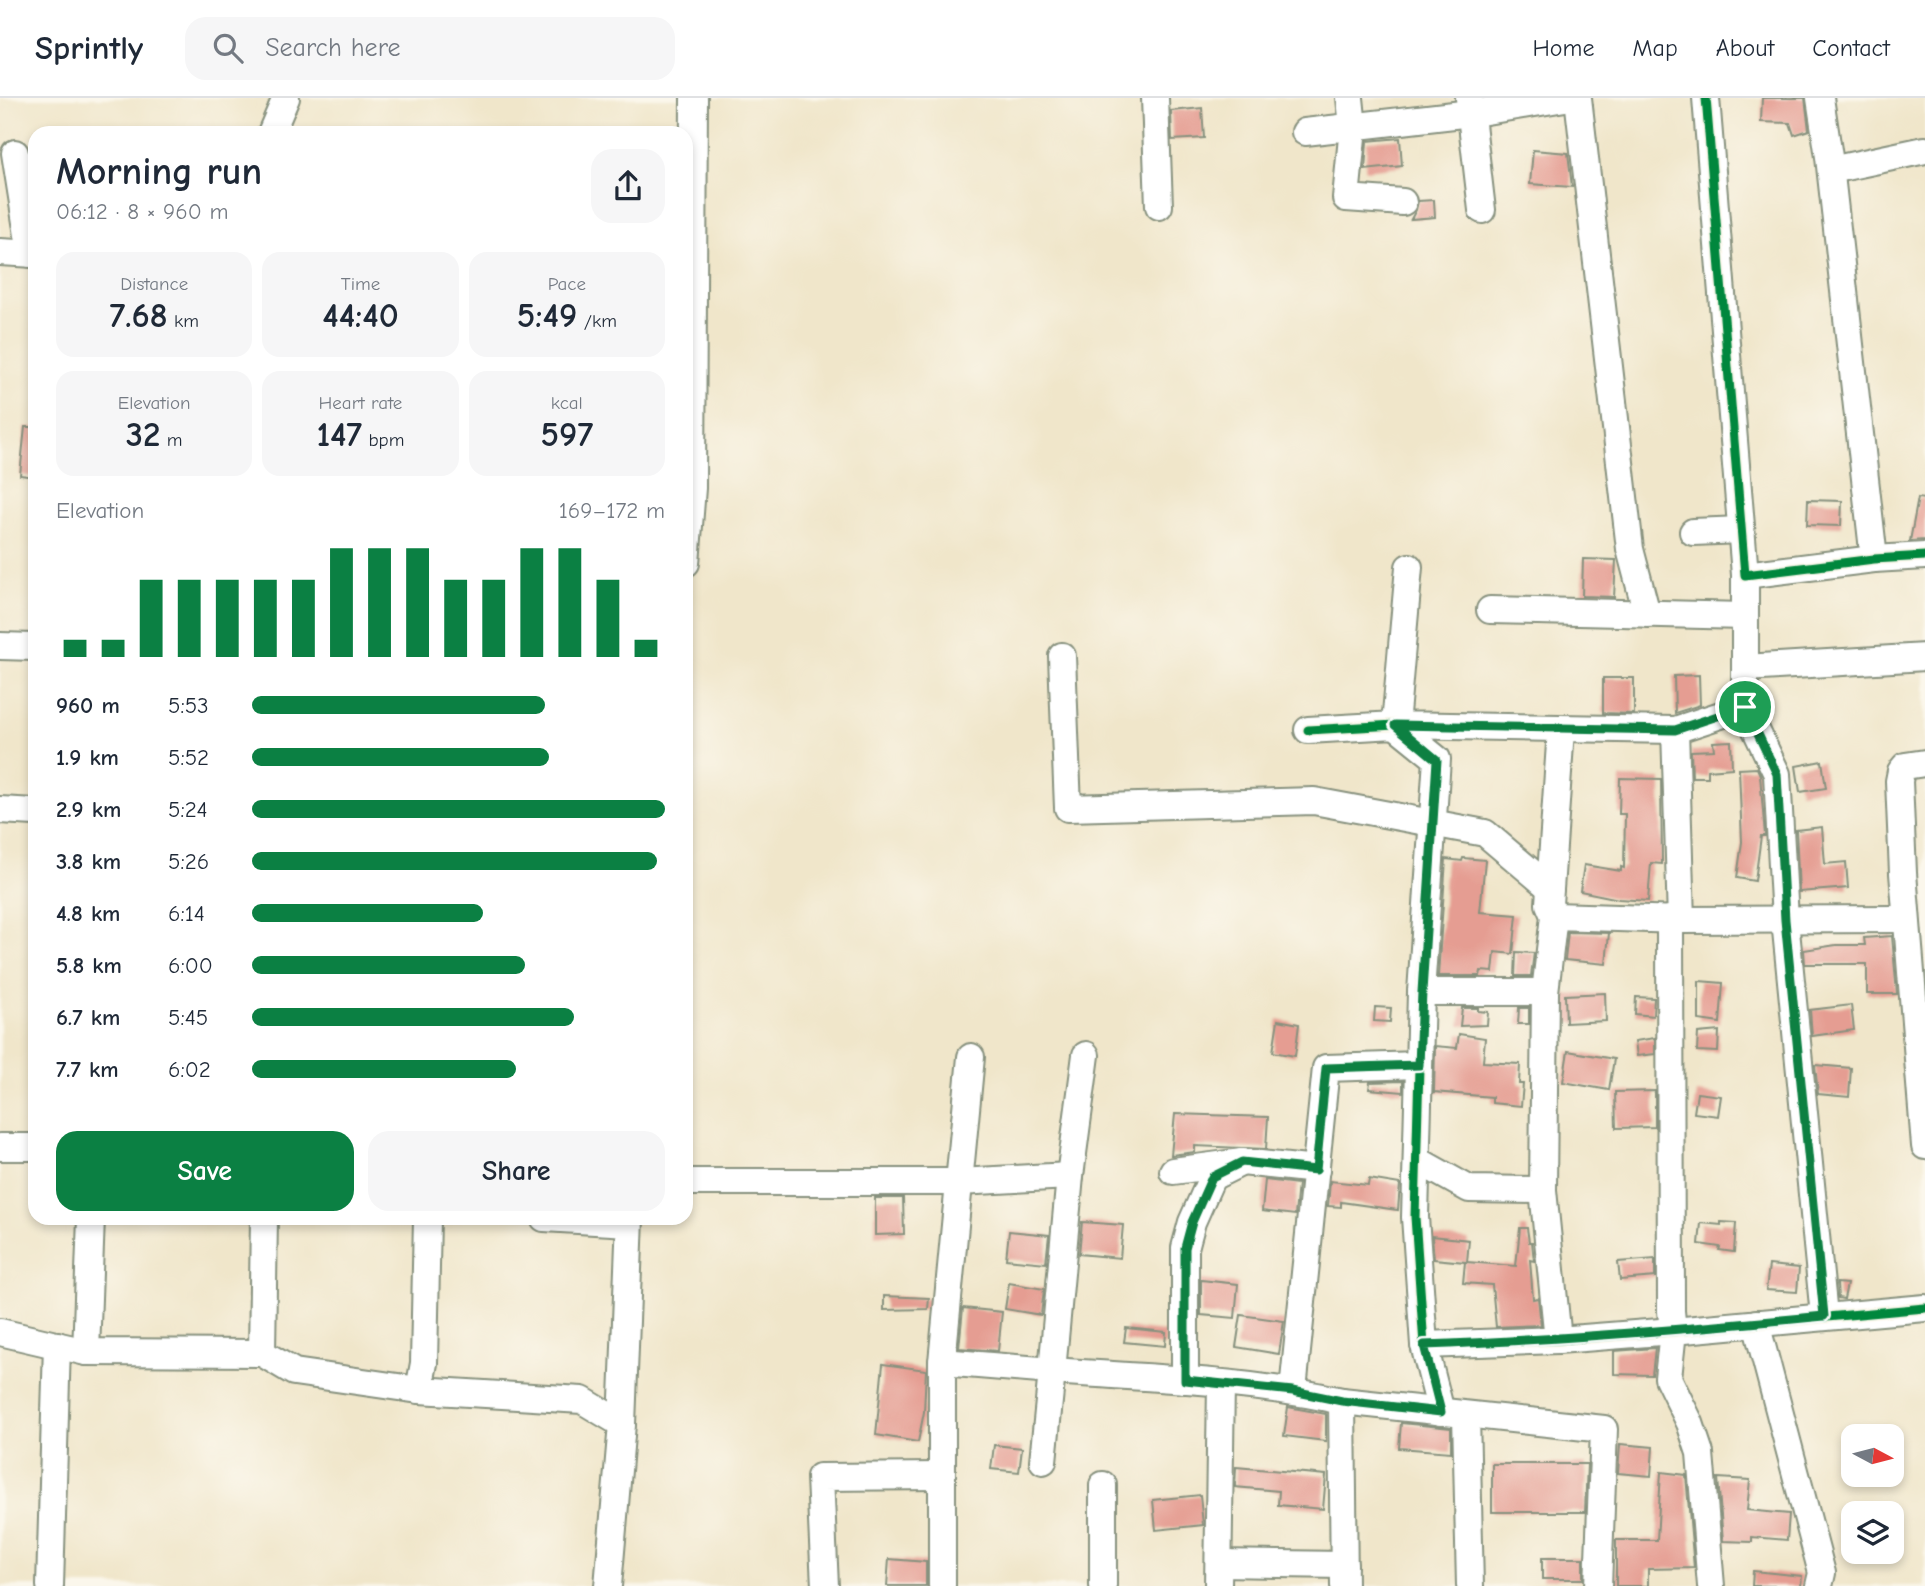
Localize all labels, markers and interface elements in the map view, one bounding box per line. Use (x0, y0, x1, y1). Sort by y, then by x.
search box (185, 17, 675, 80)
text: Sprintly (35, 29, 143, 67)
icon: search (209, 29, 247, 67)
text: Search here (265, 33, 401, 63)
text: Home (1533, 34, 1594, 62)
text: Map (1632, 34, 1678, 62)
text: About (1716, 34, 1774, 62)
text: Contact (1812, 34, 1890, 62)
button: share (591, 149, 665, 223)
text: Morning run (56, 150, 262, 194)
text: 06:12 · 8 × 960 m (56, 198, 228, 225)
text: Distance (120, 273, 188, 295)
text: Time (341, 273, 380, 295)
text: Pace (548, 273, 586, 295)
text: 7.68 (109, 295, 168, 336)
text: 44:40 (322, 295, 399, 336)
text: 5:49 (517, 295, 577, 336)
text: km (168, 310, 199, 332)
text: /km (577, 310, 617, 332)
text: Elevation (118, 392, 191, 414)
text: Heart rate (319, 392, 402, 414)
text: kcal (551, 392, 583, 414)
text: 32 (126, 414, 160, 455)
text: 147 (317, 414, 362, 455)
text: 597 (541, 414, 593, 455)
text: m (160, 429, 183, 451)
text: bpm (362, 429, 404, 451)
text: Elevation (56, 497, 144, 524)
text: 169–172 m (559, 497, 665, 524)
pin (1715, 677, 1775, 737)
icon: arrive (1726, 688, 1764, 726)
text: 960 m (56, 692, 120, 719)
text: 5:53 (168, 692, 209, 719)
text: 1.9 km (56, 744, 119, 771)
text: 5:52 (168, 744, 209, 771)
text: 2.9 km (56, 796, 121, 823)
text: 5:24 (168, 796, 208, 823)
text: 3.8 km (56, 848, 121, 875)
text: 5:26 (168, 848, 209, 875)
text: 4.8 km (56, 900, 120, 927)
text: 6:14 (168, 900, 205, 927)
text: 5.8 km (56, 952, 122, 979)
text: 6:00 (168, 952, 213, 979)
text: 6.7 km (56, 1004, 120, 1031)
text: 5:45 (168, 1004, 208, 1031)
text: 7.7 km (56, 1056, 119, 1083)
text: 6:02 (168, 1056, 211, 1083)
button: Save (56, 1131, 354, 1211)
button: Share (368, 1131, 665, 1211)
north arrow (1841, 1424, 1904, 1488)
map controls (1841, 1424, 1904, 1564)
button: layers (1841, 1501, 1904, 1564)

